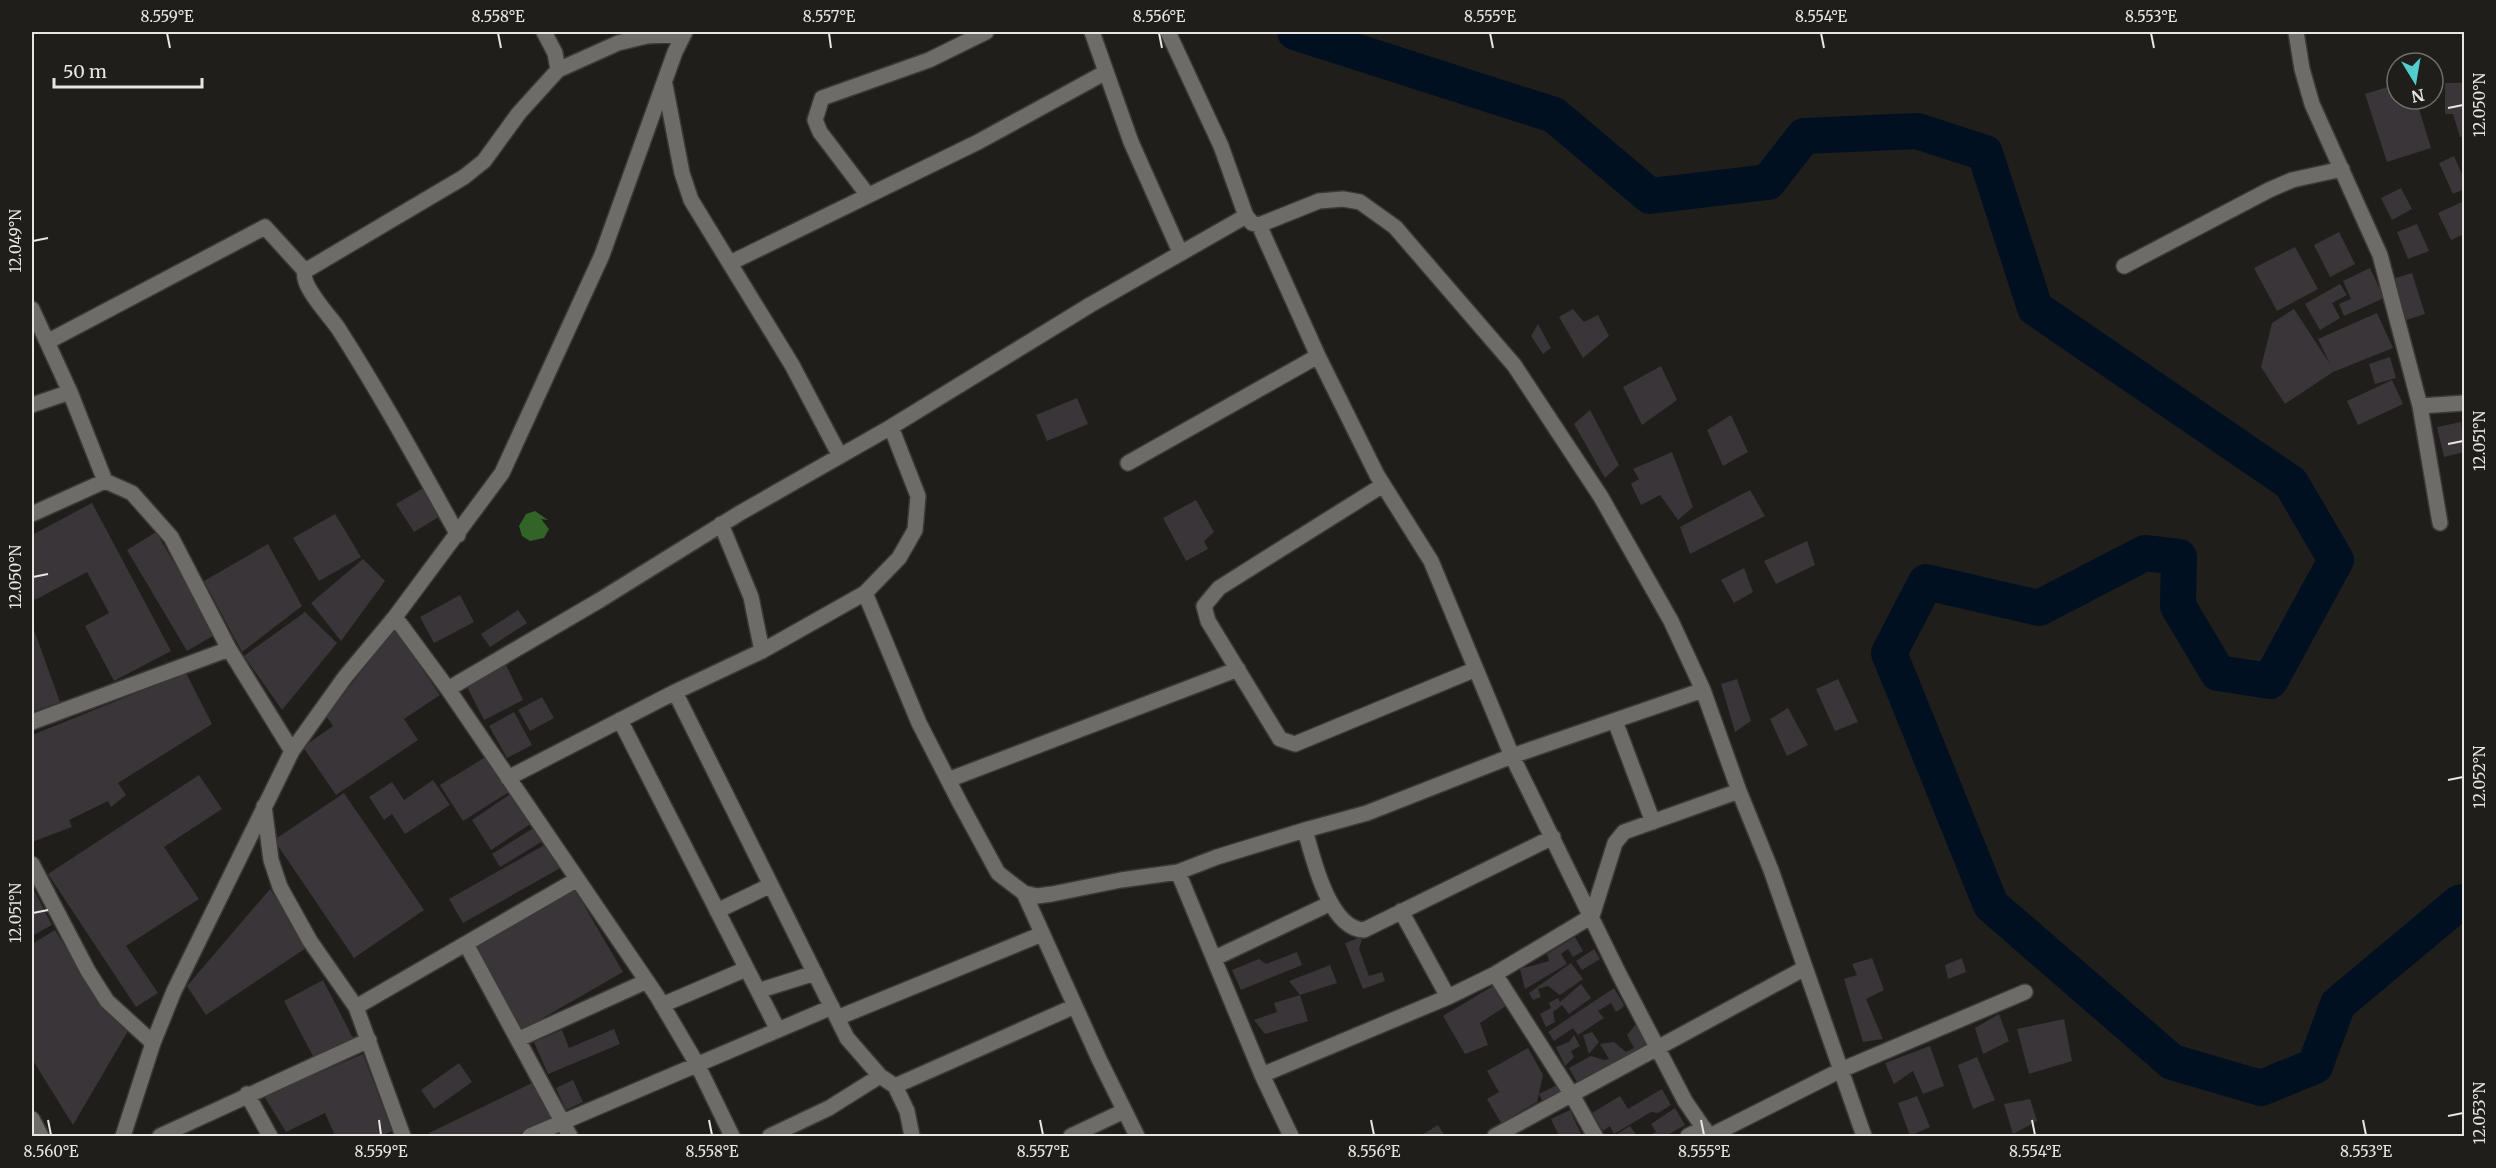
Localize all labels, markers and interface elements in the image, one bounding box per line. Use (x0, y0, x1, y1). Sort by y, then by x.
text: 8.559°E (140, 7, 194, 26)
text: 8.558°E (471, 7, 525, 26)
text: 8.557°E (803, 7, 856, 26)
text: 8.556°E (1133, 7, 1186, 26)
text: 8.555°E (1464, 7, 1517, 26)
text: 8.554°E (1795, 7, 1847, 26)
text: 8.553°E (2125, 7, 2178, 26)
scale bar (54, 51, 202, 89)
north arrow (2385, 51, 2445, 111)
text: 50 m (63, 60, 107, 83)
text: 12.050°N (2470, 73, 2489, 137)
text: N (2409, 85, 2426, 107)
text: 12.049°N (6, 209, 25, 273)
text: 12.051°N (2470, 411, 2489, 471)
text: 12.050°N (6, 545, 25, 609)
text: 12.052°N (2470, 745, 2489, 808)
text: 12.051°N (6, 883, 25, 943)
text: 12.053°N (2470, 1081, 2489, 1144)
text: 8.560°E (24, 1142, 79, 1161)
text: 8.559°E (354, 1142, 408, 1161)
text: 8.558°E (685, 1142, 739, 1161)
text: 8.557°E (1017, 1142, 1070, 1161)
text: 8.556°E (1348, 1142, 1401, 1161)
text: 8.555°E (1678, 1142, 1731, 1161)
text: 8.554°E (2009, 1142, 2061, 1161)
text: 8.553°E (2340, 1142, 2393, 1161)

